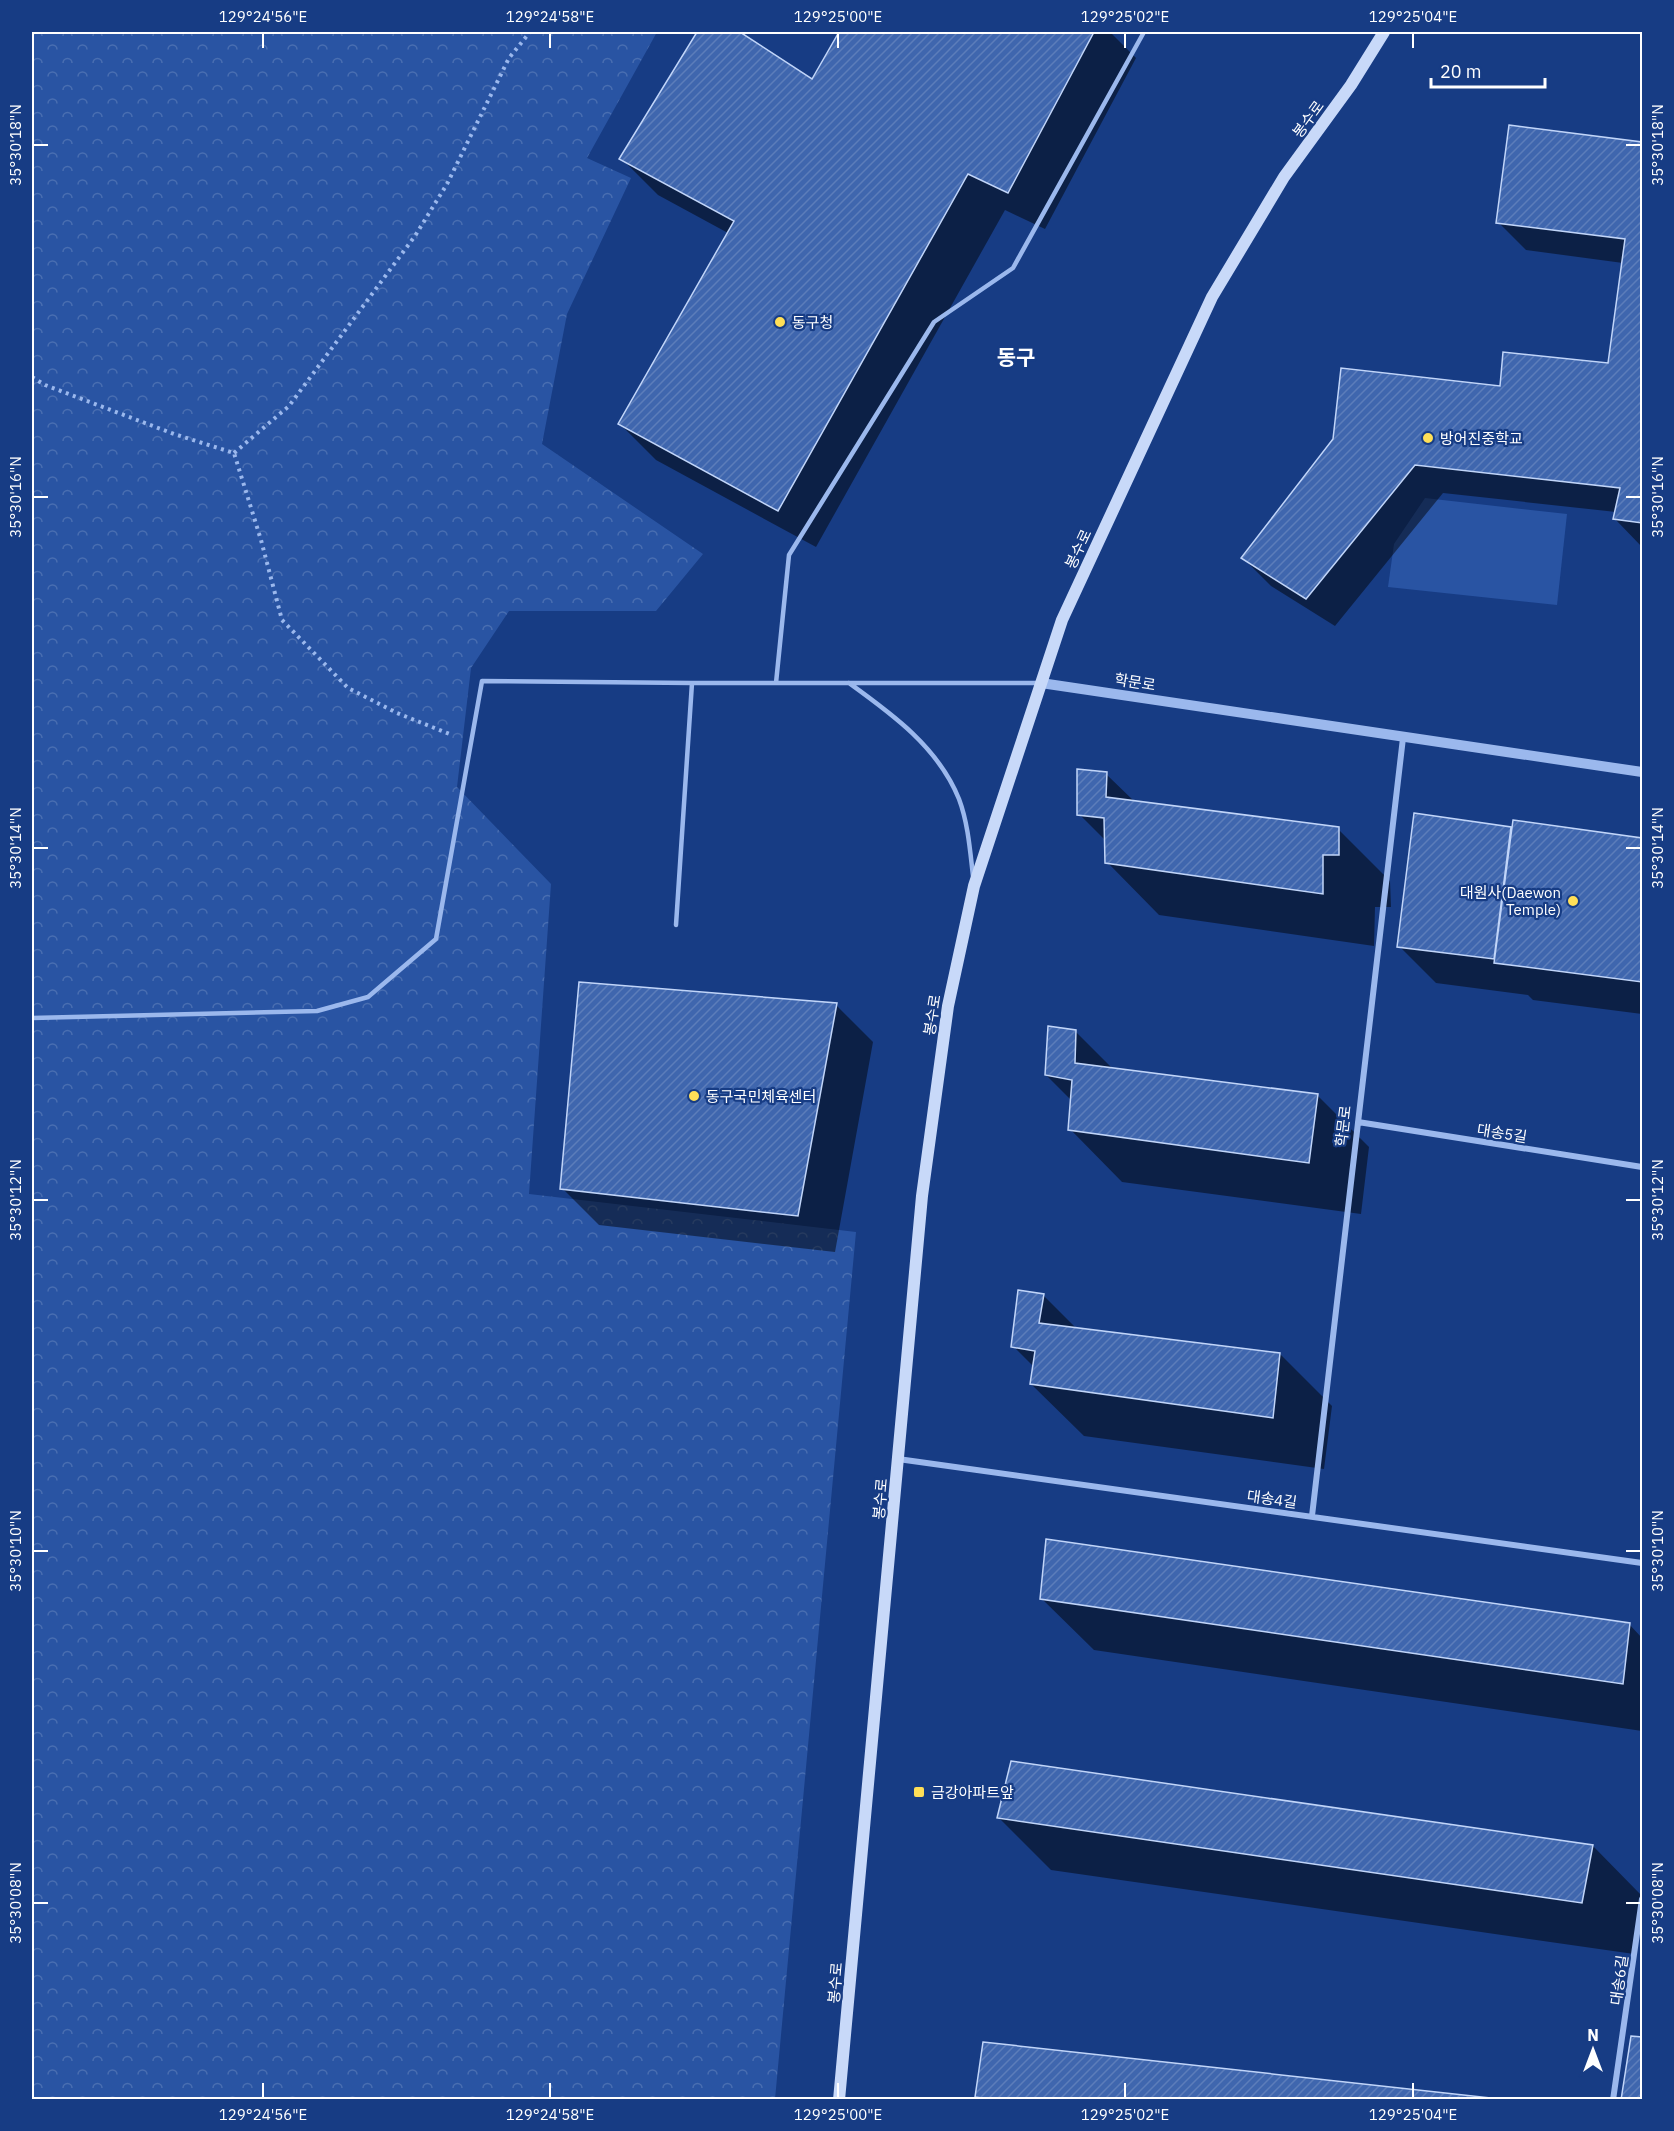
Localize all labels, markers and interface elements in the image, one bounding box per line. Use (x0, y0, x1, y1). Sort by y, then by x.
text: 129°24'56"E (219, 7, 307, 26)
text: 129°24'58"E (506, 7, 594, 26)
text: 129°25'00"E (794, 7, 882, 26)
text: 129°25'02"E (1081, 7, 1169, 26)
text: 129°25'04"E (1369, 7, 1457, 26)
scale bar (1431, 51, 1545, 89)
text: 20 m (1440, 60, 1482, 83)
street label: 봉수로 (1288, 97, 1328, 141)
text: 35°30'18"N (6, 104, 25, 186)
text: 35°30'18"N (1648, 104, 1667, 186)
place label: 동구청 (792, 313, 833, 332)
marker: 동구청 (773, 315, 787, 329)
district label: 동구 (997, 343, 1035, 371)
place label: 방어진중학교 (1440, 429, 1523, 448)
marker: 방어진중학교 (1421, 431, 1435, 445)
text: 35°30'16"N (6, 456, 25, 538)
text: 35°30'16"N (1648, 456, 1667, 538)
street label: 봉수로 (1061, 526, 1095, 572)
street label: 학문로 (1113, 669, 1157, 695)
text: 35°30'14"N (6, 807, 25, 889)
text: 35°30'14"N (1648, 807, 1667, 889)
place label: 대원사(Daewon Temple) (1460, 883, 1561, 919)
marker: 대원사(Daewon Temple) (1566, 894, 1580, 908)
street label: 봉수로 (919, 993, 945, 1037)
place label: 동구국민체육센터 (706, 1087, 816, 1106)
marker: 동구국민체육센터 (687, 1089, 701, 1103)
street label: 학문로 (1331, 1104, 1355, 1148)
street label: 대송5길 (1476, 1120, 1528, 1146)
text: 35°30'12"N (6, 1159, 25, 1241)
text: 35°30'12"N (1648, 1159, 1667, 1241)
street label: 봉수로 (869, 1478, 891, 1520)
street label: 대송4길 (1246, 1486, 1298, 1512)
text: 35°30'10"N (6, 1510, 25, 1592)
text: 35°30'10"N (1648, 1510, 1667, 1592)
place label: 금강아파트앞 (931, 1783, 1014, 1802)
marker: 금강아파트앞 (912, 1785, 926, 1799)
text: 35°30'08"N (6, 1862, 25, 1944)
text: 35°30'08"N (1648, 1862, 1667, 1944)
street label: 대송6길 (1606, 1954, 1632, 2006)
street label: 봉수로 (824, 1962, 846, 2004)
north arrow (1563, 2020, 1623, 2080)
text: N (1587, 2025, 1599, 2045)
text: 129°24'56"E (219, 2105, 307, 2124)
text: 129°24'58"E (506, 2105, 594, 2124)
text: 129°25'00"E (794, 2105, 882, 2124)
text: 129°25'02"E (1081, 2105, 1169, 2124)
text: 129°25'04"E (1369, 2105, 1457, 2124)

